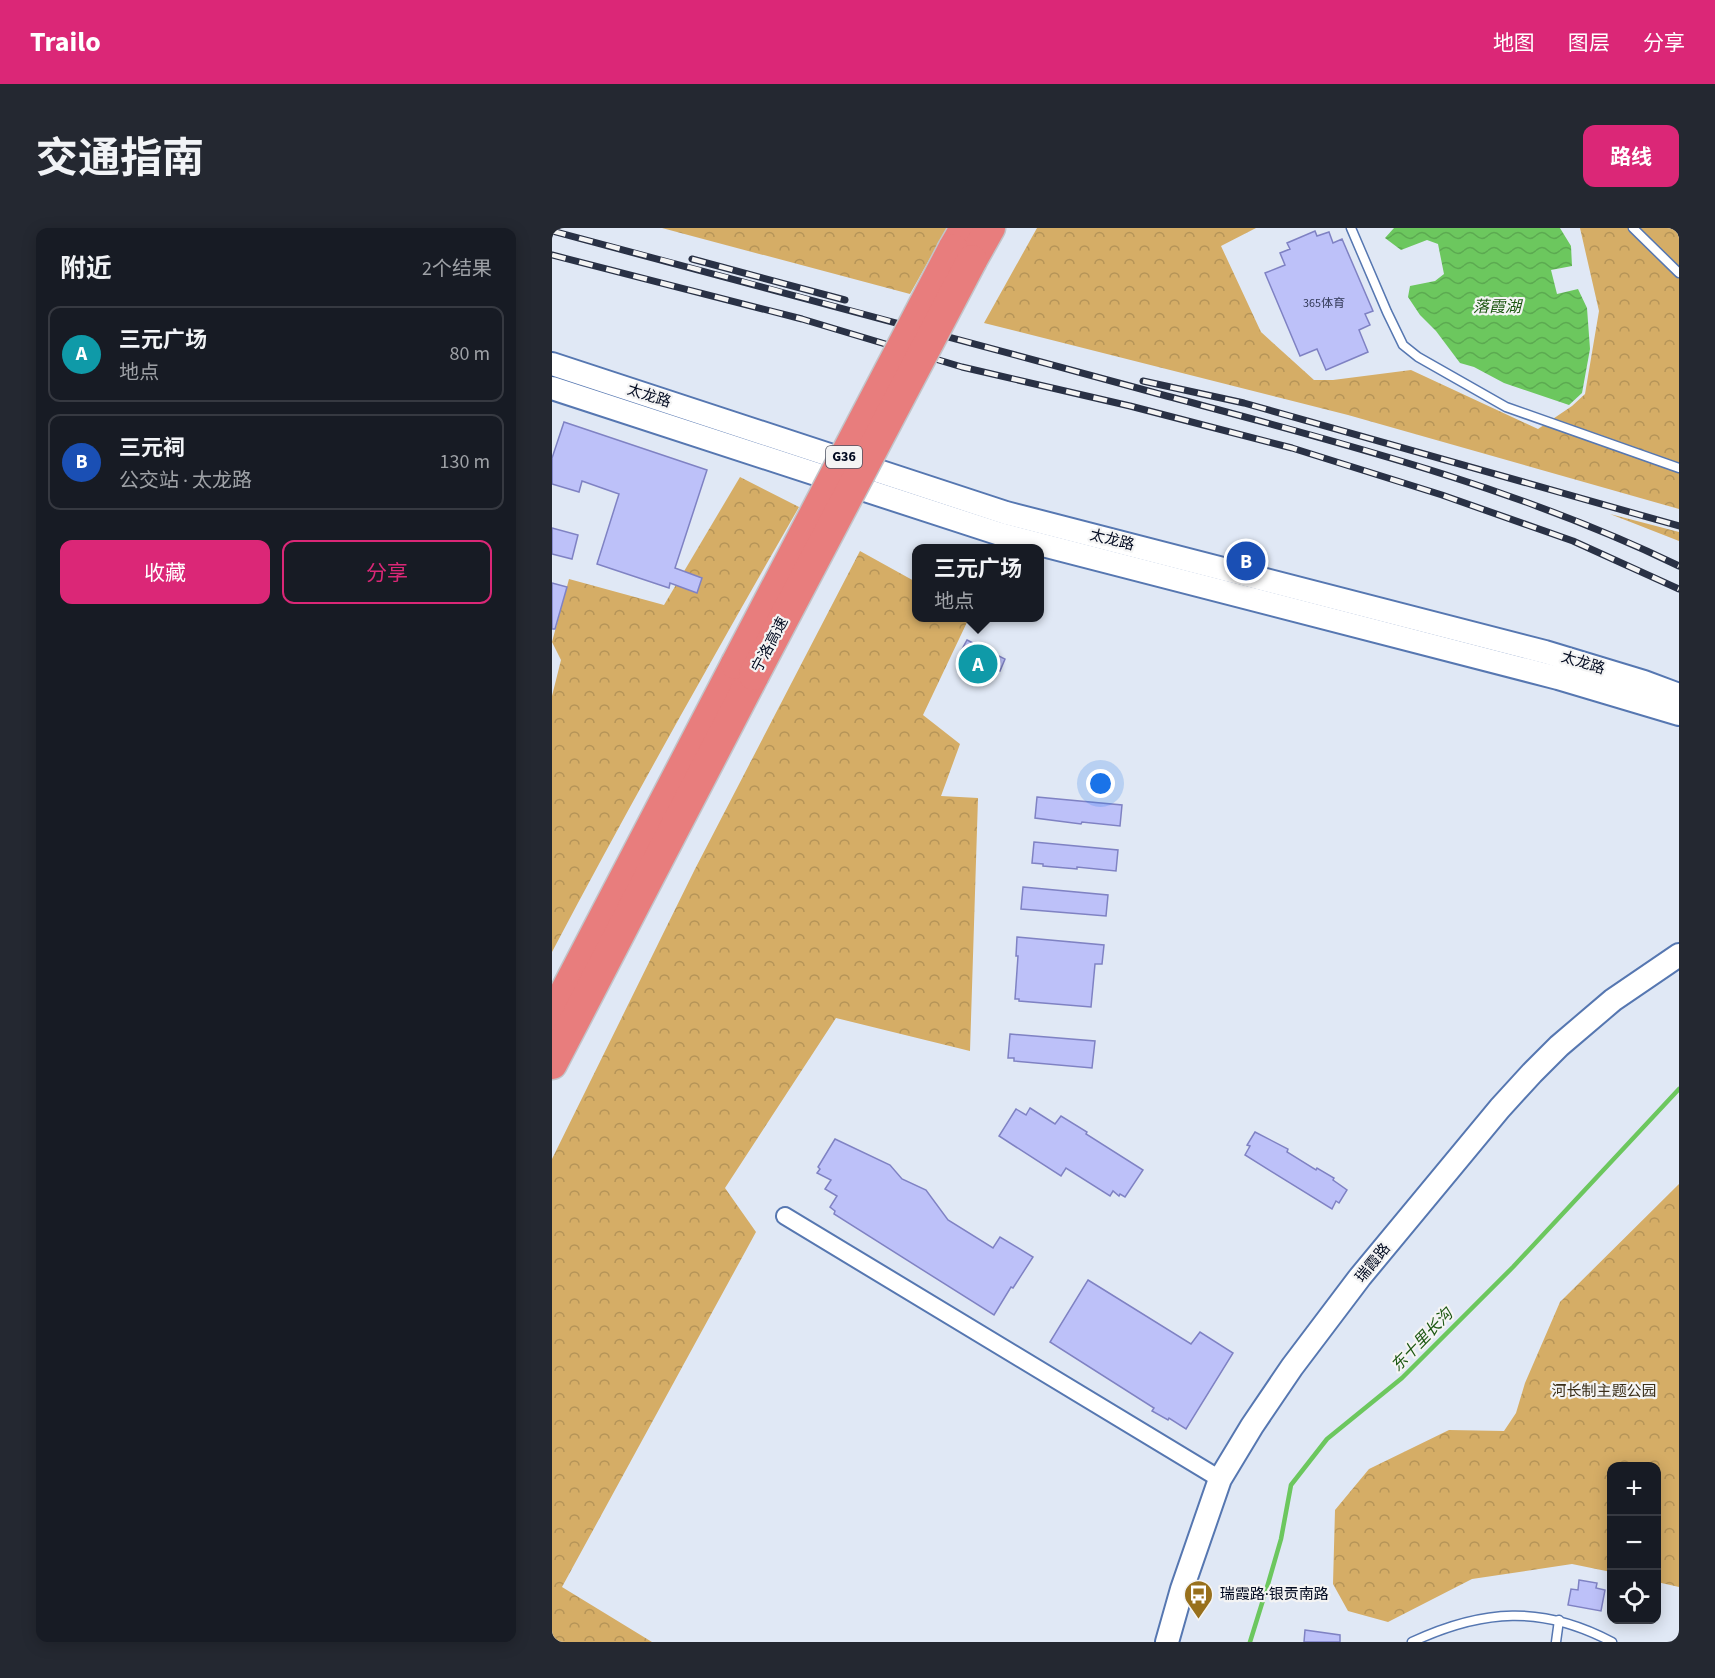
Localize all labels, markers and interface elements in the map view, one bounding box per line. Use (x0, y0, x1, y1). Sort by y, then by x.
text: Trailo (30, 22, 101, 62)
text: 地图 (1493, 28, 1535, 58)
text: 图层 (1568, 28, 1610, 58)
text: 分享 (1643, 28, 1685, 58)
button: 路线 (1583, 125, 1679, 187)
text: 交通指南 (36, 129, 204, 189)
text: 附近 (60, 250, 112, 287)
text: 2个结果 (422, 255, 492, 283)
house number: 365体育 (1303, 295, 1345, 312)
water label: 落霞湖 (1473, 296, 1524, 318)
text: 三元广场 (119, 324, 207, 356)
text: A (76, 340, 87, 368)
text: 80 m (450, 340, 490, 368)
text: 地点 (119, 359, 159, 387)
street label: 太龙路 (624, 379, 674, 413)
text: 三元祠 (119, 432, 185, 464)
road number: G36 (826, 446, 862, 468)
text: B (75, 448, 88, 476)
text: 130 m (440, 448, 490, 476)
text: 公交站 · 太龙路 (119, 467, 252, 495)
street label: 太龙路 (1088, 524, 1136, 556)
pin: B (1226, 538, 1266, 584)
button: 收藏 (60, 540, 270, 604)
button: 分享 (282, 540, 492, 604)
popup (912, 544, 1044, 622)
text: 三元广场 (934, 553, 1022, 585)
text: 地点 (934, 588, 974, 616)
street label: 宁洛高速 (747, 614, 793, 676)
pin: A (958, 642, 998, 686)
street label: 太龙路 (1558, 646, 1608, 680)
your location (1086, 769, 1115, 798)
street label: 瑞霞路 (1351, 1239, 1395, 1287)
water label: 东十里长沟 (1386, 1302, 1459, 1376)
park label: 河长制主题公园 (1551, 1381, 1657, 1402)
map controls (1607, 1462, 1661, 1624)
button: + (1607, 1462, 1661, 1516)
button: − (1607, 1516, 1661, 1570)
button: locate (1607, 1570, 1661, 1624)
bus stop icon: 瑞霞路·银贡南路 (1183, 1578, 1215, 1620)
place label: 瑞霞路·银贡南路 (1220, 1584, 1329, 1605)

